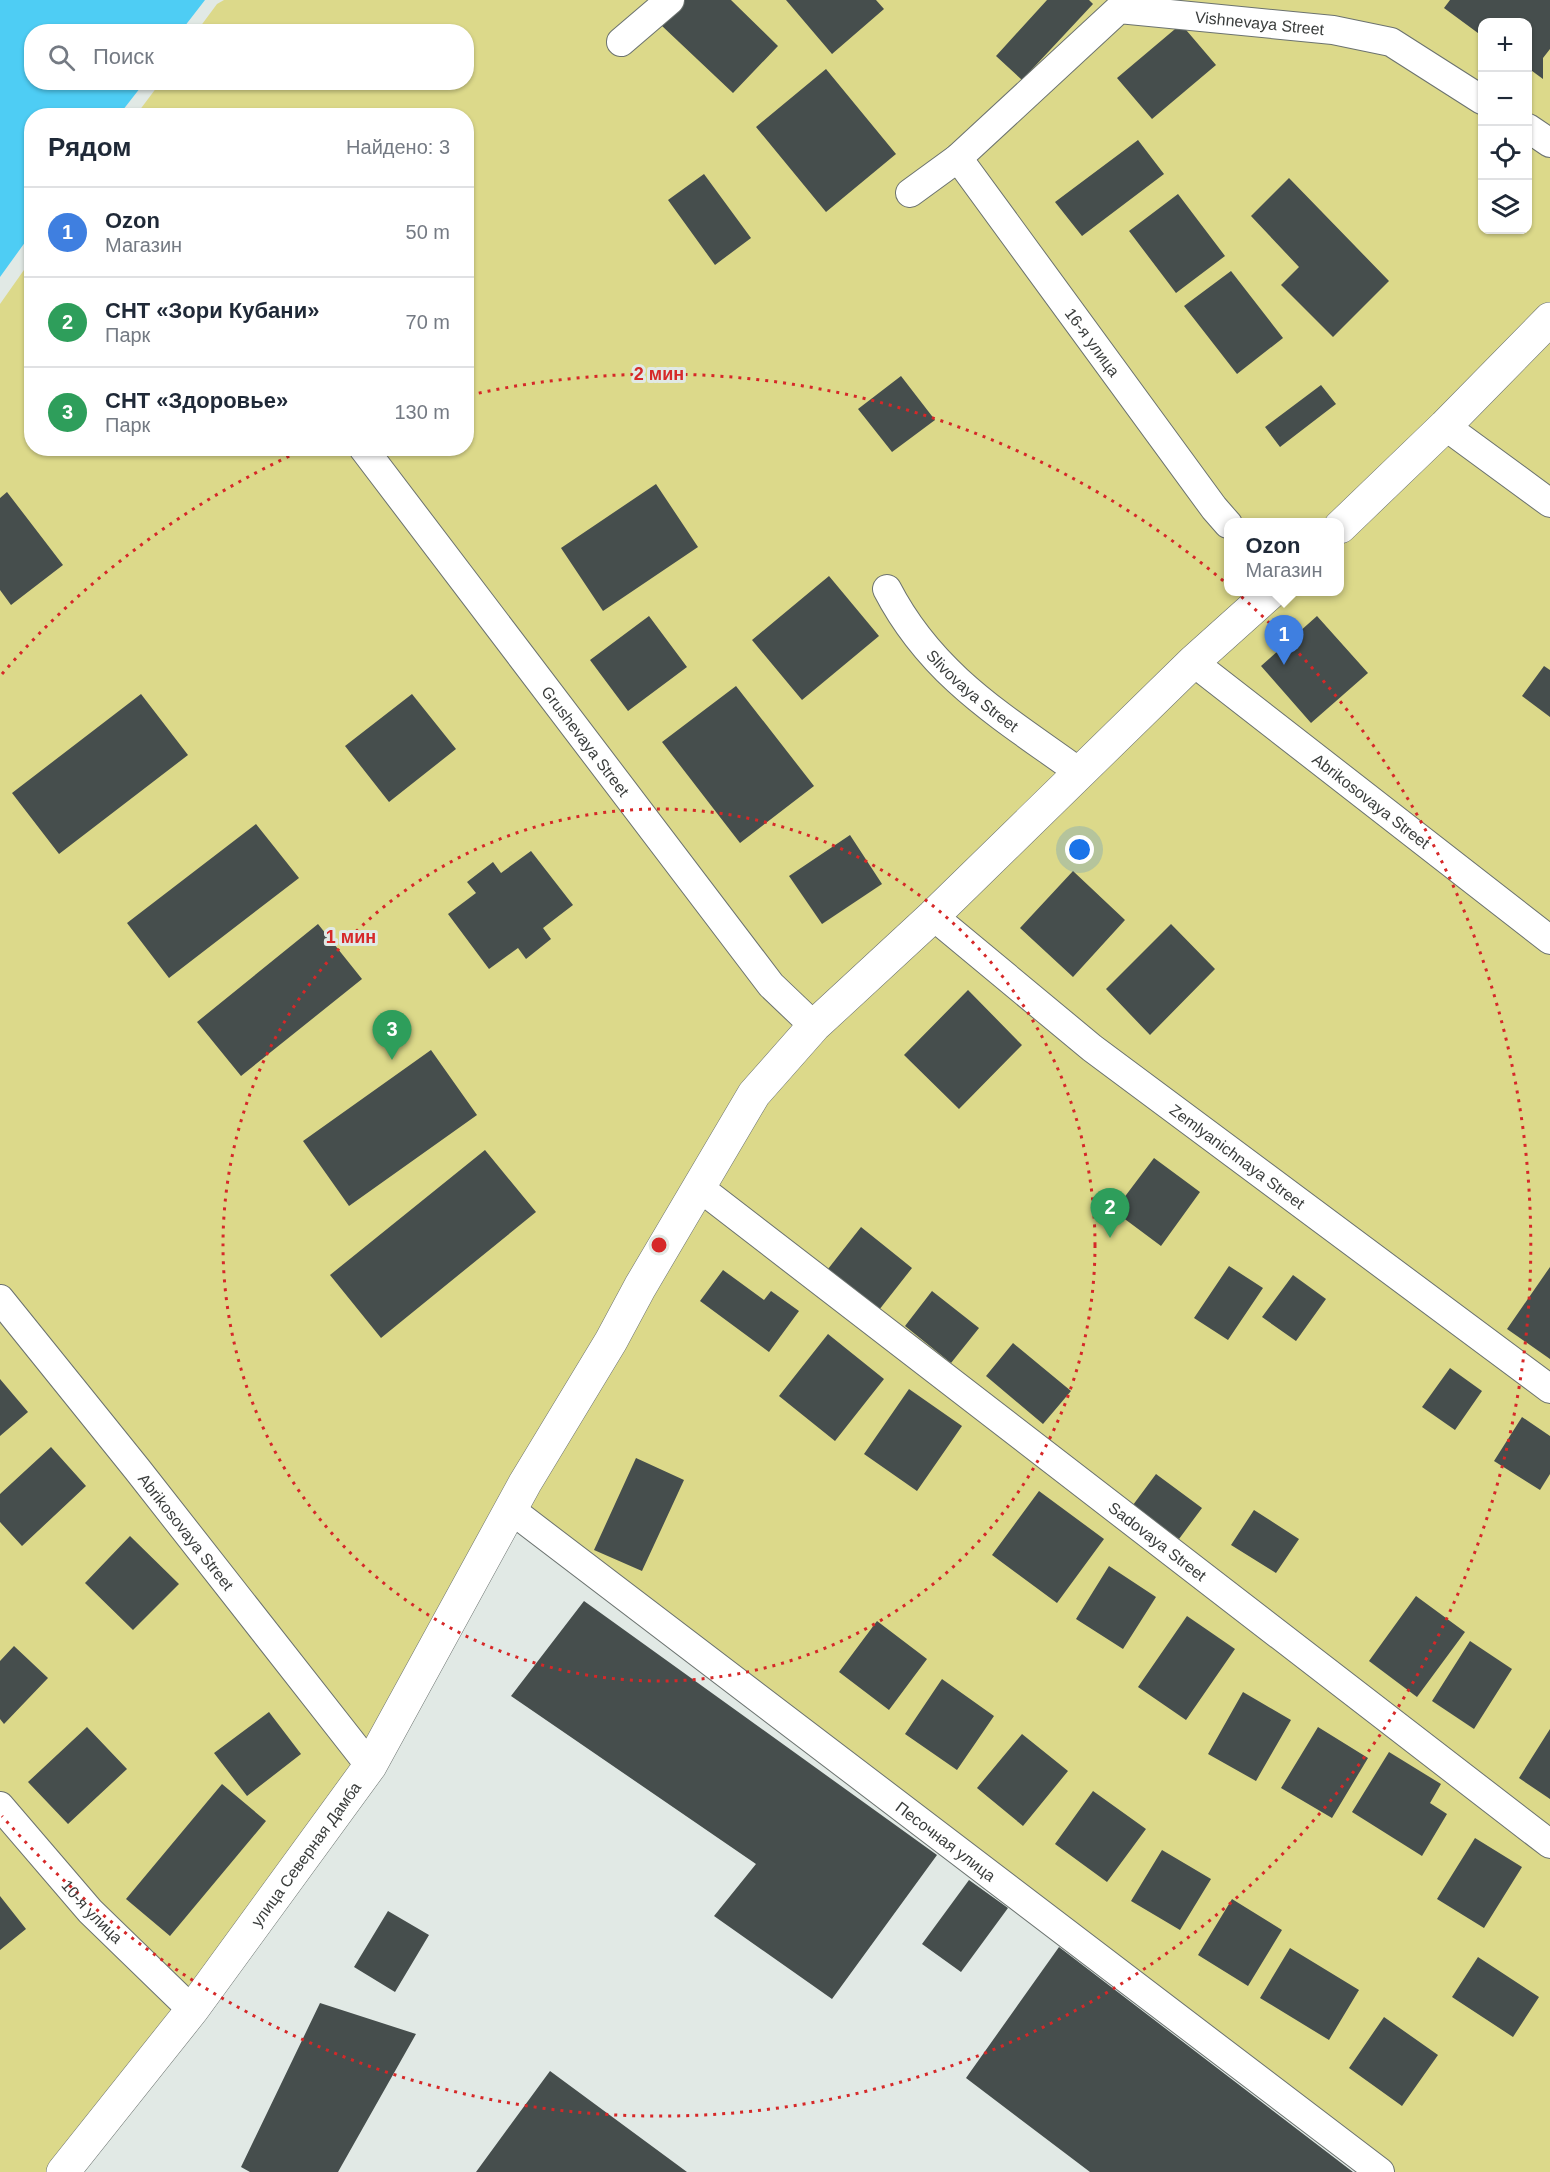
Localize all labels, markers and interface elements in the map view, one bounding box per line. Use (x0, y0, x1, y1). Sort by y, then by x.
street label: Vishnevaya Street (1194, 8, 1325, 38)
map controls (1478, 18, 1532, 234)
button: + (1478, 18, 1532, 72)
search box (24, 24, 474, 90)
icon: search (45, 41, 78, 74)
text: Поиск (93, 44, 154, 69)
button: − (1478, 72, 1532, 126)
button: locate (1478, 126, 1532, 180)
text: Рядом (48, 132, 131, 162)
text: Найдено: 3 (346, 136, 450, 158)
button: layers (1478, 180, 1532, 234)
text: Ozon (105, 208, 160, 233)
text: 1 (62, 221, 73, 243)
text: 50 m (406, 221, 450, 243)
text: Магазин (105, 234, 182, 256)
text: СНТ «Зори Кубани» (105, 298, 319, 323)
street label: 16-я улица (1062, 305, 1123, 380)
text: 2 (62, 311, 73, 333)
text: 70 m (406, 311, 450, 333)
text: Парк (105, 324, 150, 346)
text: 2 мин (634, 364, 684, 384)
text: СНТ «Здоровье» (105, 388, 288, 413)
text: 3 (62, 401, 73, 423)
text: 130 m (394, 401, 450, 423)
text: Парк (105, 414, 150, 436)
popup (1224, 518, 1344, 596)
text: Ozon (1245, 533, 1300, 558)
text: Магазин (1245, 559, 1323, 581)
pin: 1 (1264, 616, 1304, 665)
street label: Slivovaya Street (923, 647, 1022, 735)
street label: Grushevaya Street (538, 683, 633, 800)
street label: Abrikosovaya Street (1309, 751, 1433, 852)
your location (1065, 835, 1094, 864)
text: 1 мин (326, 927, 376, 947)
pin: 3 (372, 1010, 412, 1060)
street label: Zemlyanichnaya Street (1166, 1101, 1308, 1213)
pin: 2 (1090, 1188, 1130, 1238)
centre of rings (649, 1235, 669, 1255)
street label: Abrikosovaya Street (135, 1470, 237, 1594)
street label: Sadovaya Street (1105, 1499, 1210, 1585)
street label: улица Северная Дамба (248, 1779, 364, 1930)
street label: Песочная улица (893, 1798, 999, 1885)
street label: 10-я улица (58, 1877, 126, 1947)

